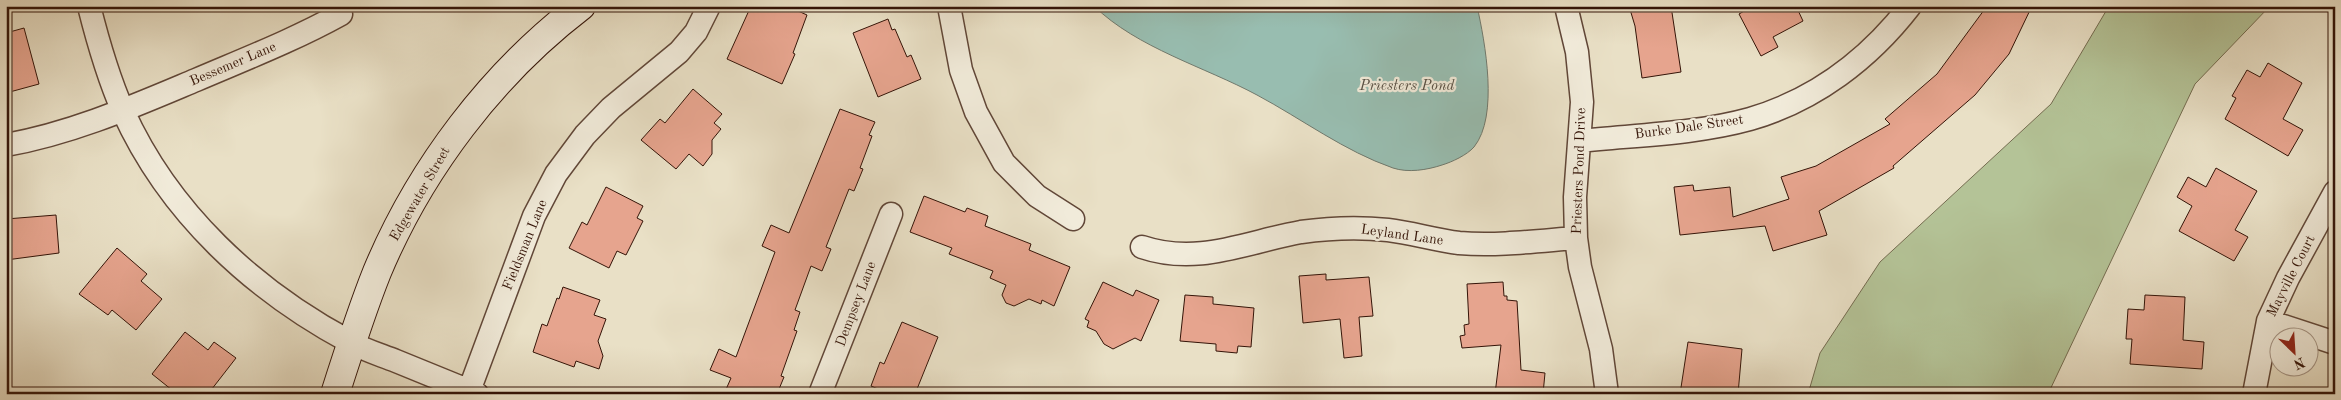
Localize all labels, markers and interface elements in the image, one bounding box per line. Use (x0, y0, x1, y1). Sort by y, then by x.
street label: Bessemer Lane (188, 40, 278, 88)
water label: Priesters Pond (1359, 79, 1455, 94)
street label: Priesters Pond Drive (1570, 107, 1588, 235)
street label: Burke Dale Street (1634, 112, 1744, 142)
street label: Edgewater Street (387, 144, 453, 244)
street label: Fieldsman Lane (500, 198, 550, 292)
street label: Leyland Lane (1360, 222, 1444, 248)
street label: Mayville Court (2264, 233, 2318, 319)
street label: Dempsey Lane (833, 260, 879, 348)
north arrow (2268, 328, 2318, 378)
text: N (2291, 354, 2307, 372)

